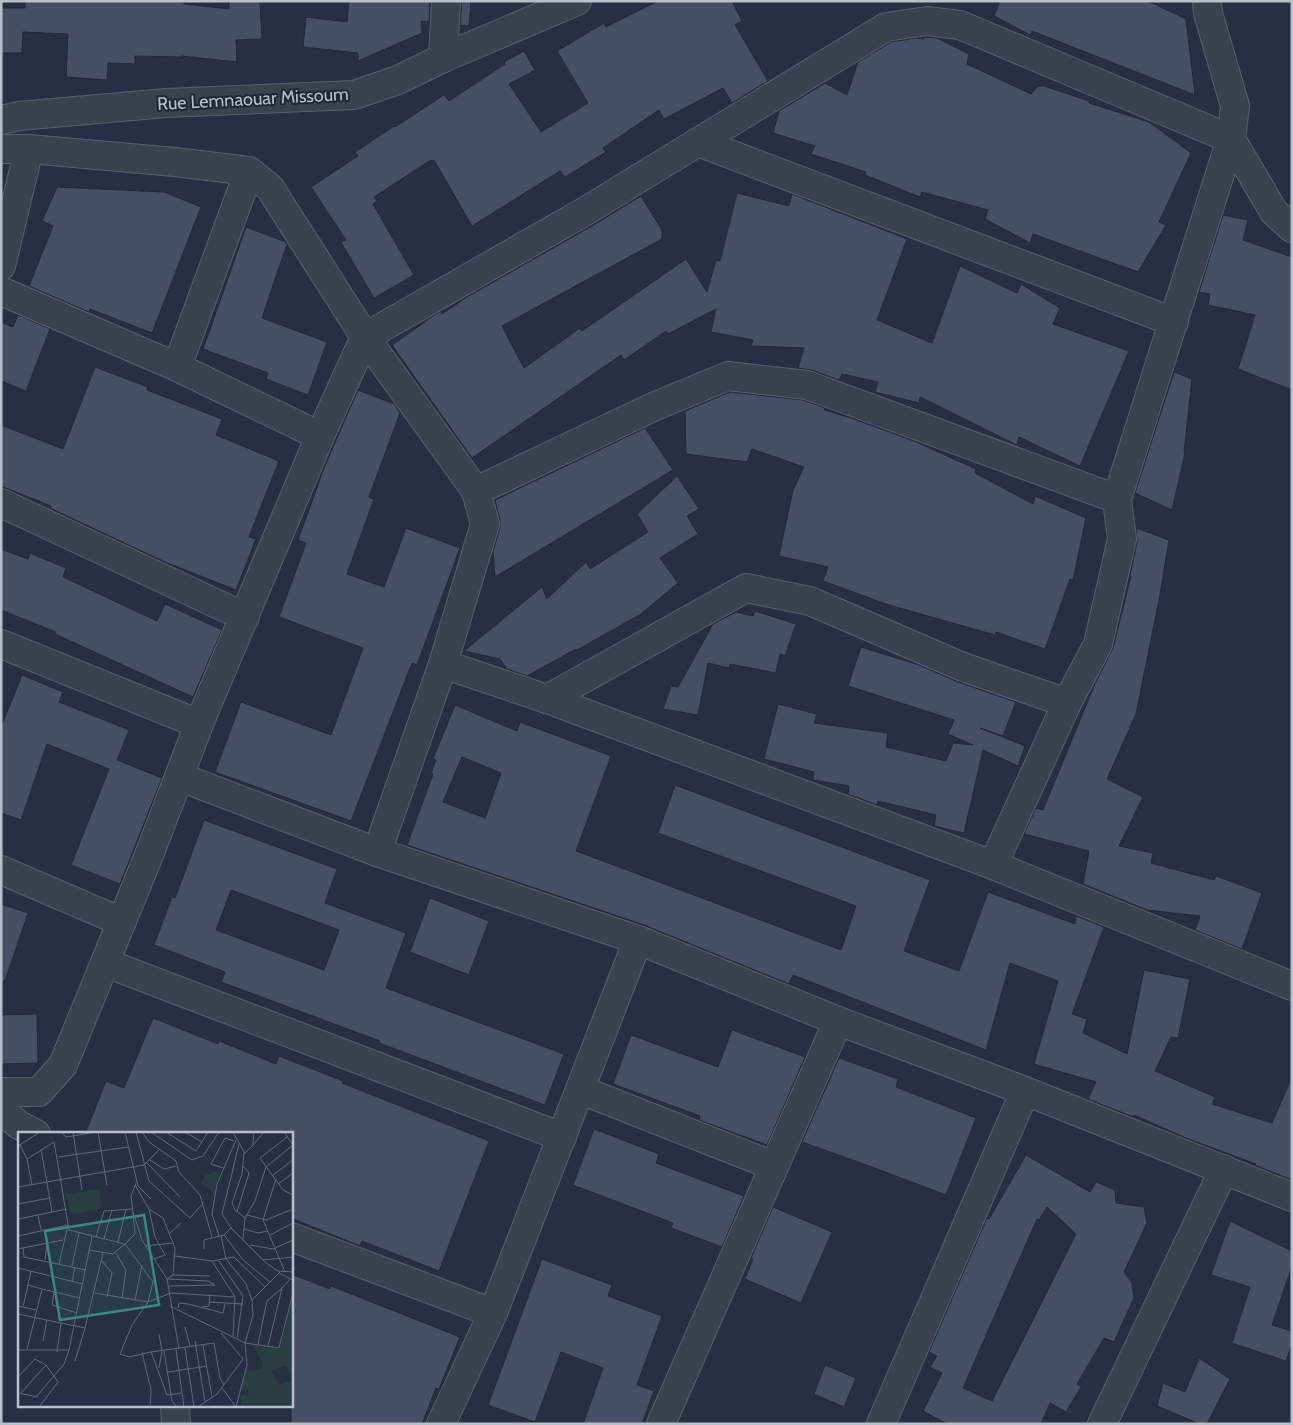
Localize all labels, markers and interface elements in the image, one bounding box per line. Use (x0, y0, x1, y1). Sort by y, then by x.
street label: Rue Lemnaouar Missoum (157, 83, 349, 115)
inset map (18, 1132, 292, 1408)

